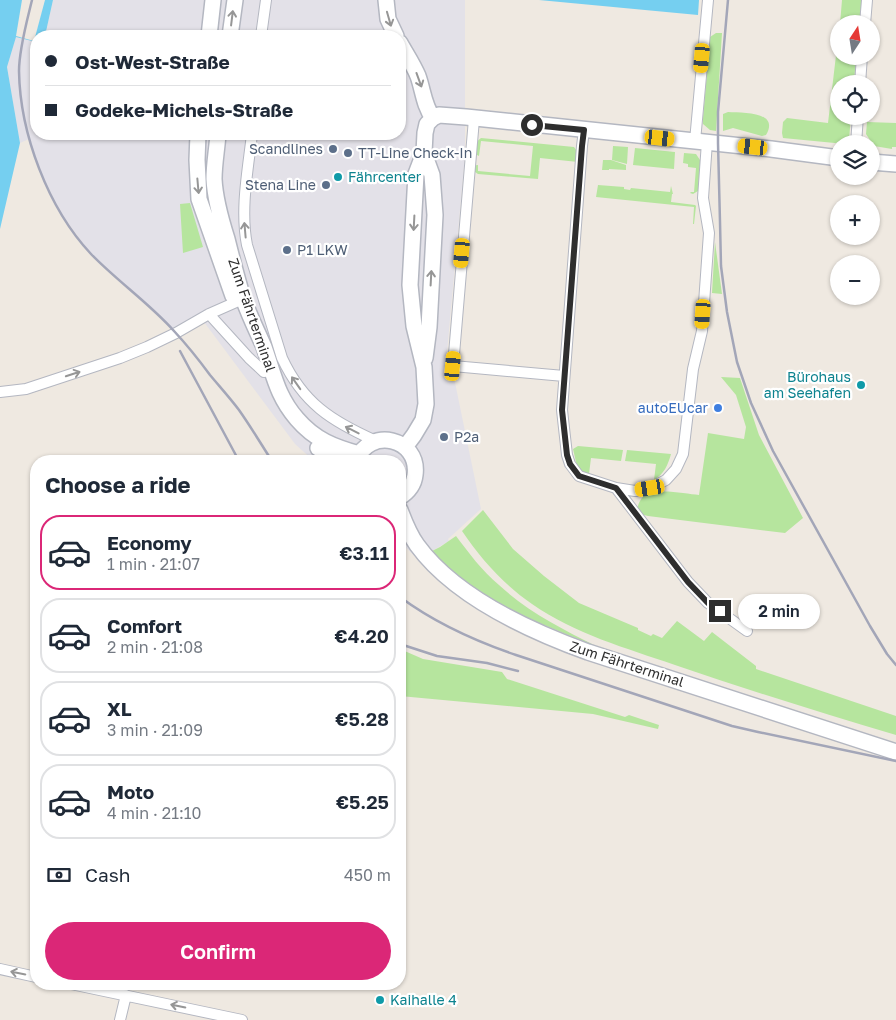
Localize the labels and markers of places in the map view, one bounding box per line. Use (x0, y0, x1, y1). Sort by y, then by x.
place label: Scandlines (249, 140, 323, 157)
marker: Scandlines (327, 143, 339, 155)
place label: TT-Line Check-In (358, 144, 472, 161)
marker: TT-Line Check-In (342, 147, 354, 159)
place label: Fährcenter (348, 168, 422, 185)
marker: Fährcenter (332, 171, 344, 183)
place label: Stena Line (245, 176, 316, 193)
marker: Stena Line (320, 179, 332, 191)
place label: P1 LKW (297, 241, 348, 258)
marker: P1 LKW (281, 244, 293, 256)
place label: Bürohaus am Seehafen (764, 368, 851, 401)
marker: Bürohaus am Seehafen (855, 379, 867, 391)
place label: autoEUcar (638, 399, 709, 416)
marker: autoEUcar (712, 402, 724, 414)
place label: P2a (454, 428, 479, 445)
marker: P2a (438, 431, 450, 443)
place label: Kaihalle 4 (390, 991, 457, 1008)
marker: Kaihalle 4 (374, 994, 386, 1006)

